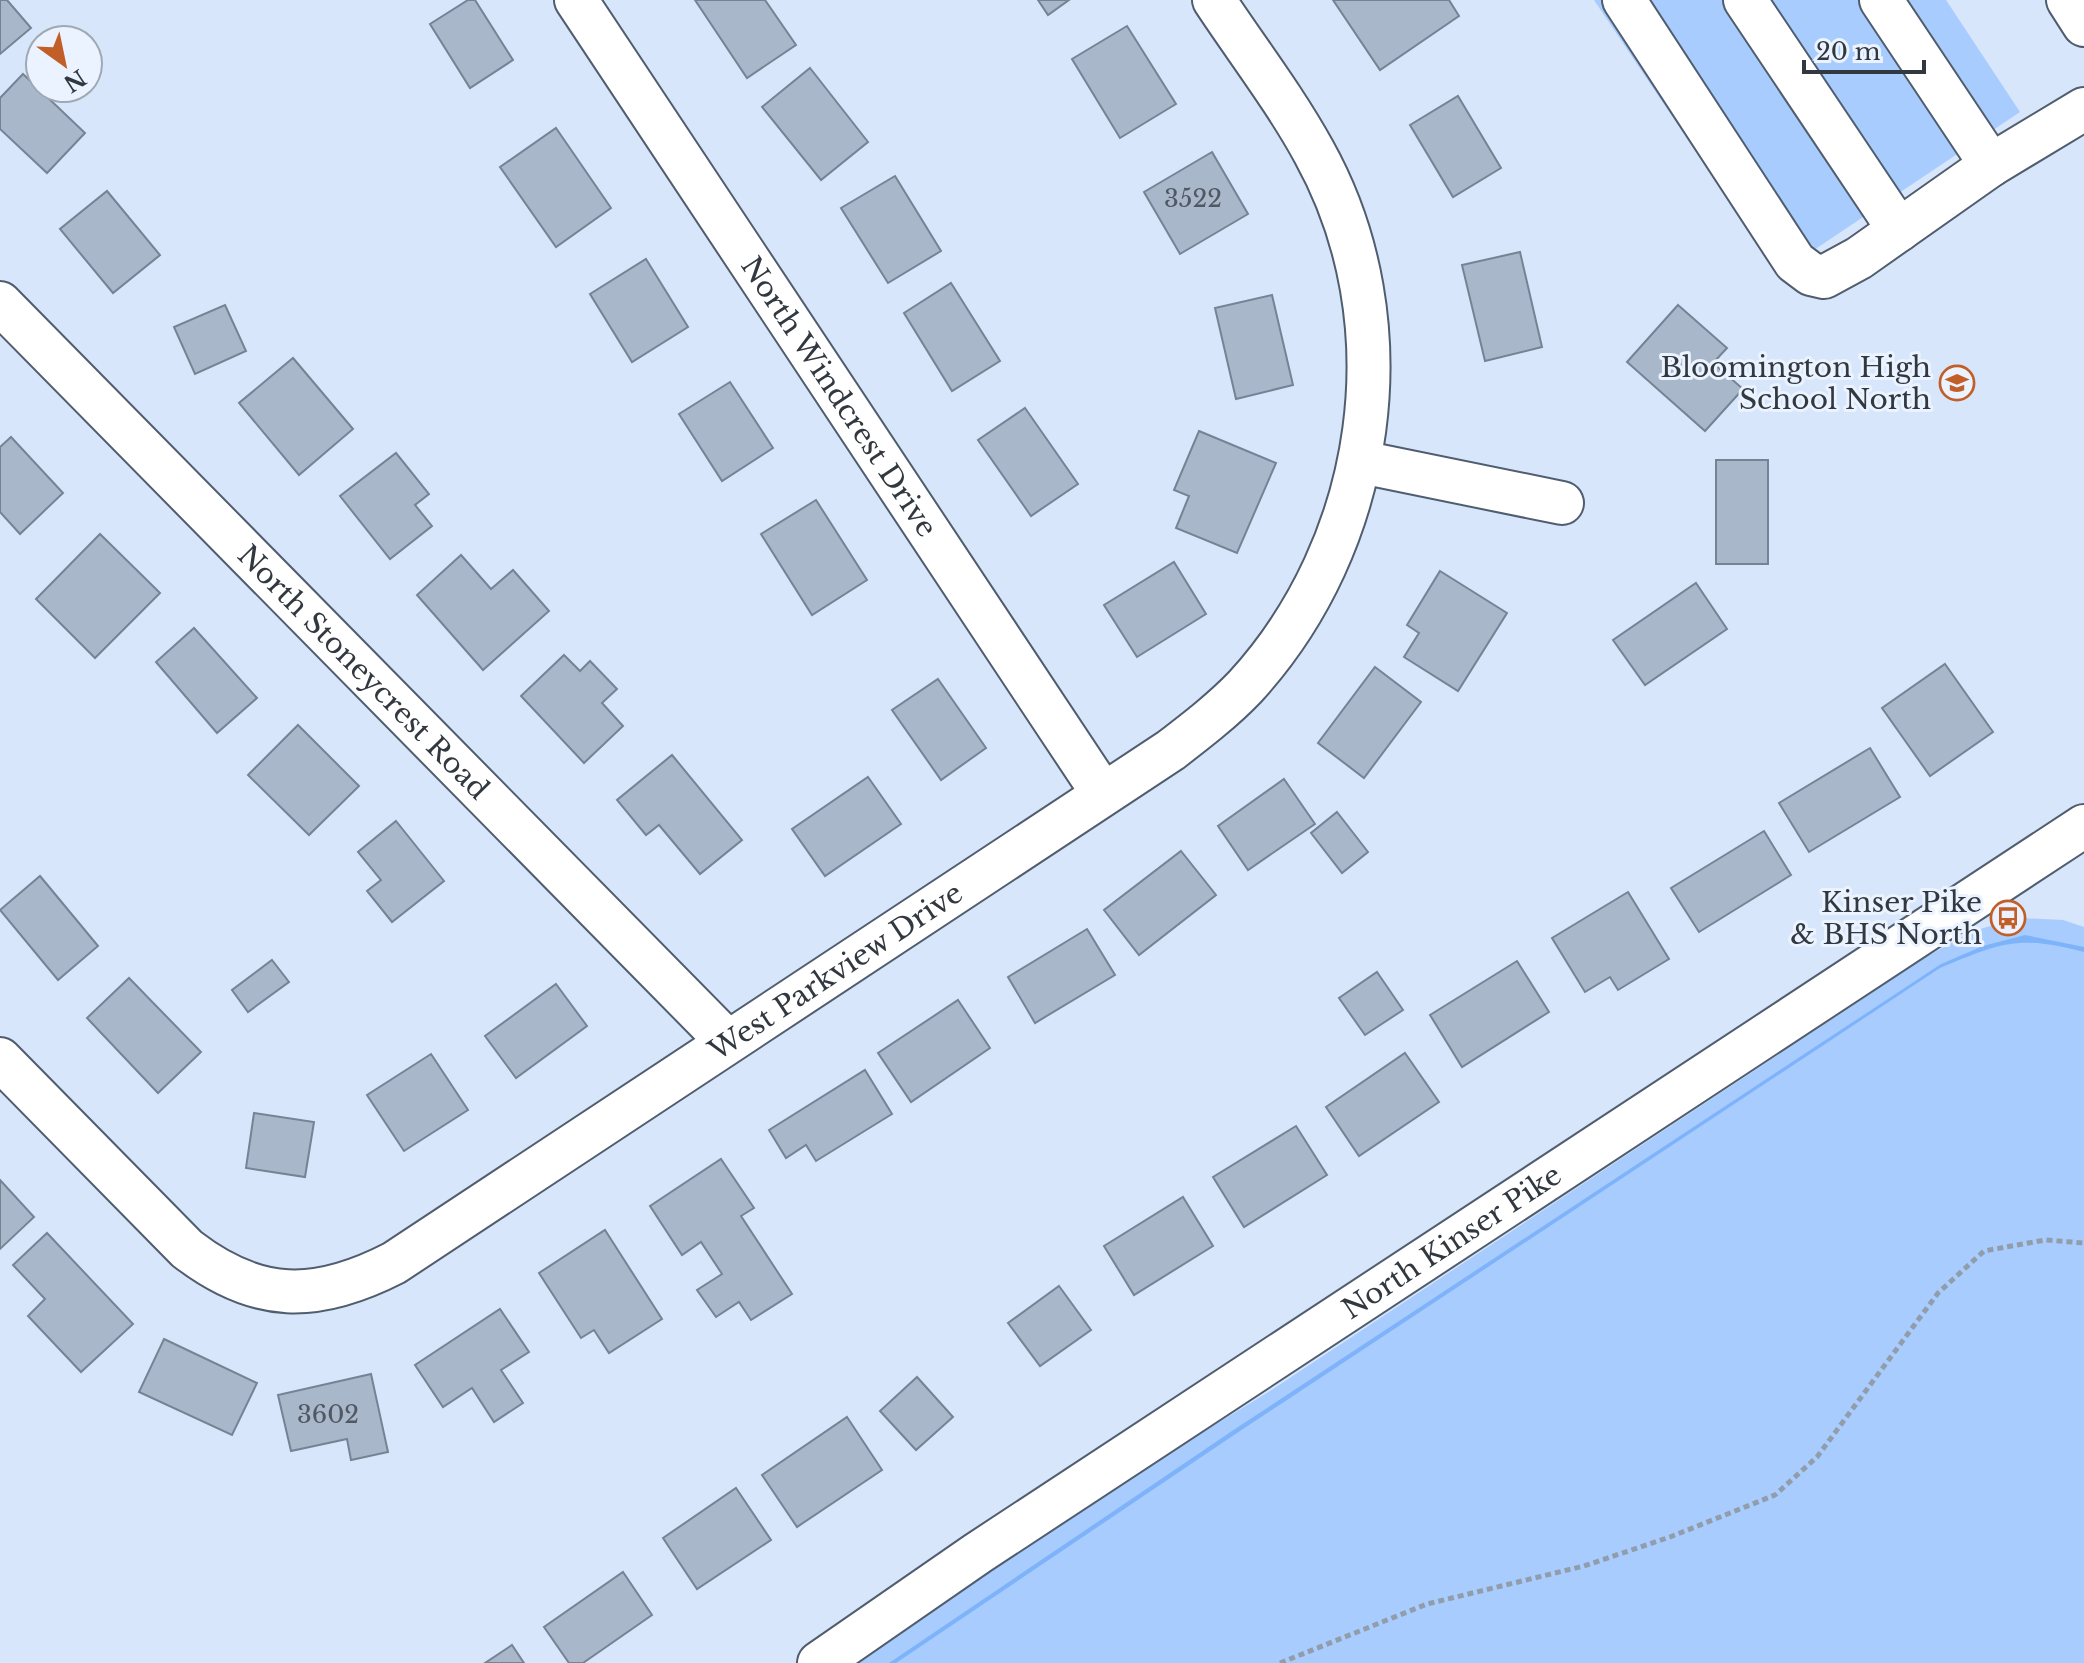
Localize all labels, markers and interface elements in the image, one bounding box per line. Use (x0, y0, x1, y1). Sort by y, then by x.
north arrow (24, 24, 104, 104)
scale bar (1804, 24, 1924, 74)
text: 20 m (1816, 37, 1881, 66)
text: N (58, 63, 91, 97)
house number: 3522 (1164, 184, 1222, 213)
street label: North Windcrest Drive (733, 250, 944, 544)
place label: Bloomington High School North (1660, 350, 1931, 417)
school or university icon: Bloomington High School North (1938, 364, 1976, 402)
street label: North Stoneycrest Road (230, 538, 496, 807)
street label: West Parkview Drive (702, 875, 969, 1069)
place label: Kinser Pike & BHS North (1790, 885, 1982, 952)
bus stop icon: Kinser Pike & BHS North (1989, 899, 2027, 937)
street label: North Kinser Pike (1336, 1157, 1568, 1327)
house number: 3602 (297, 1400, 359, 1429)

